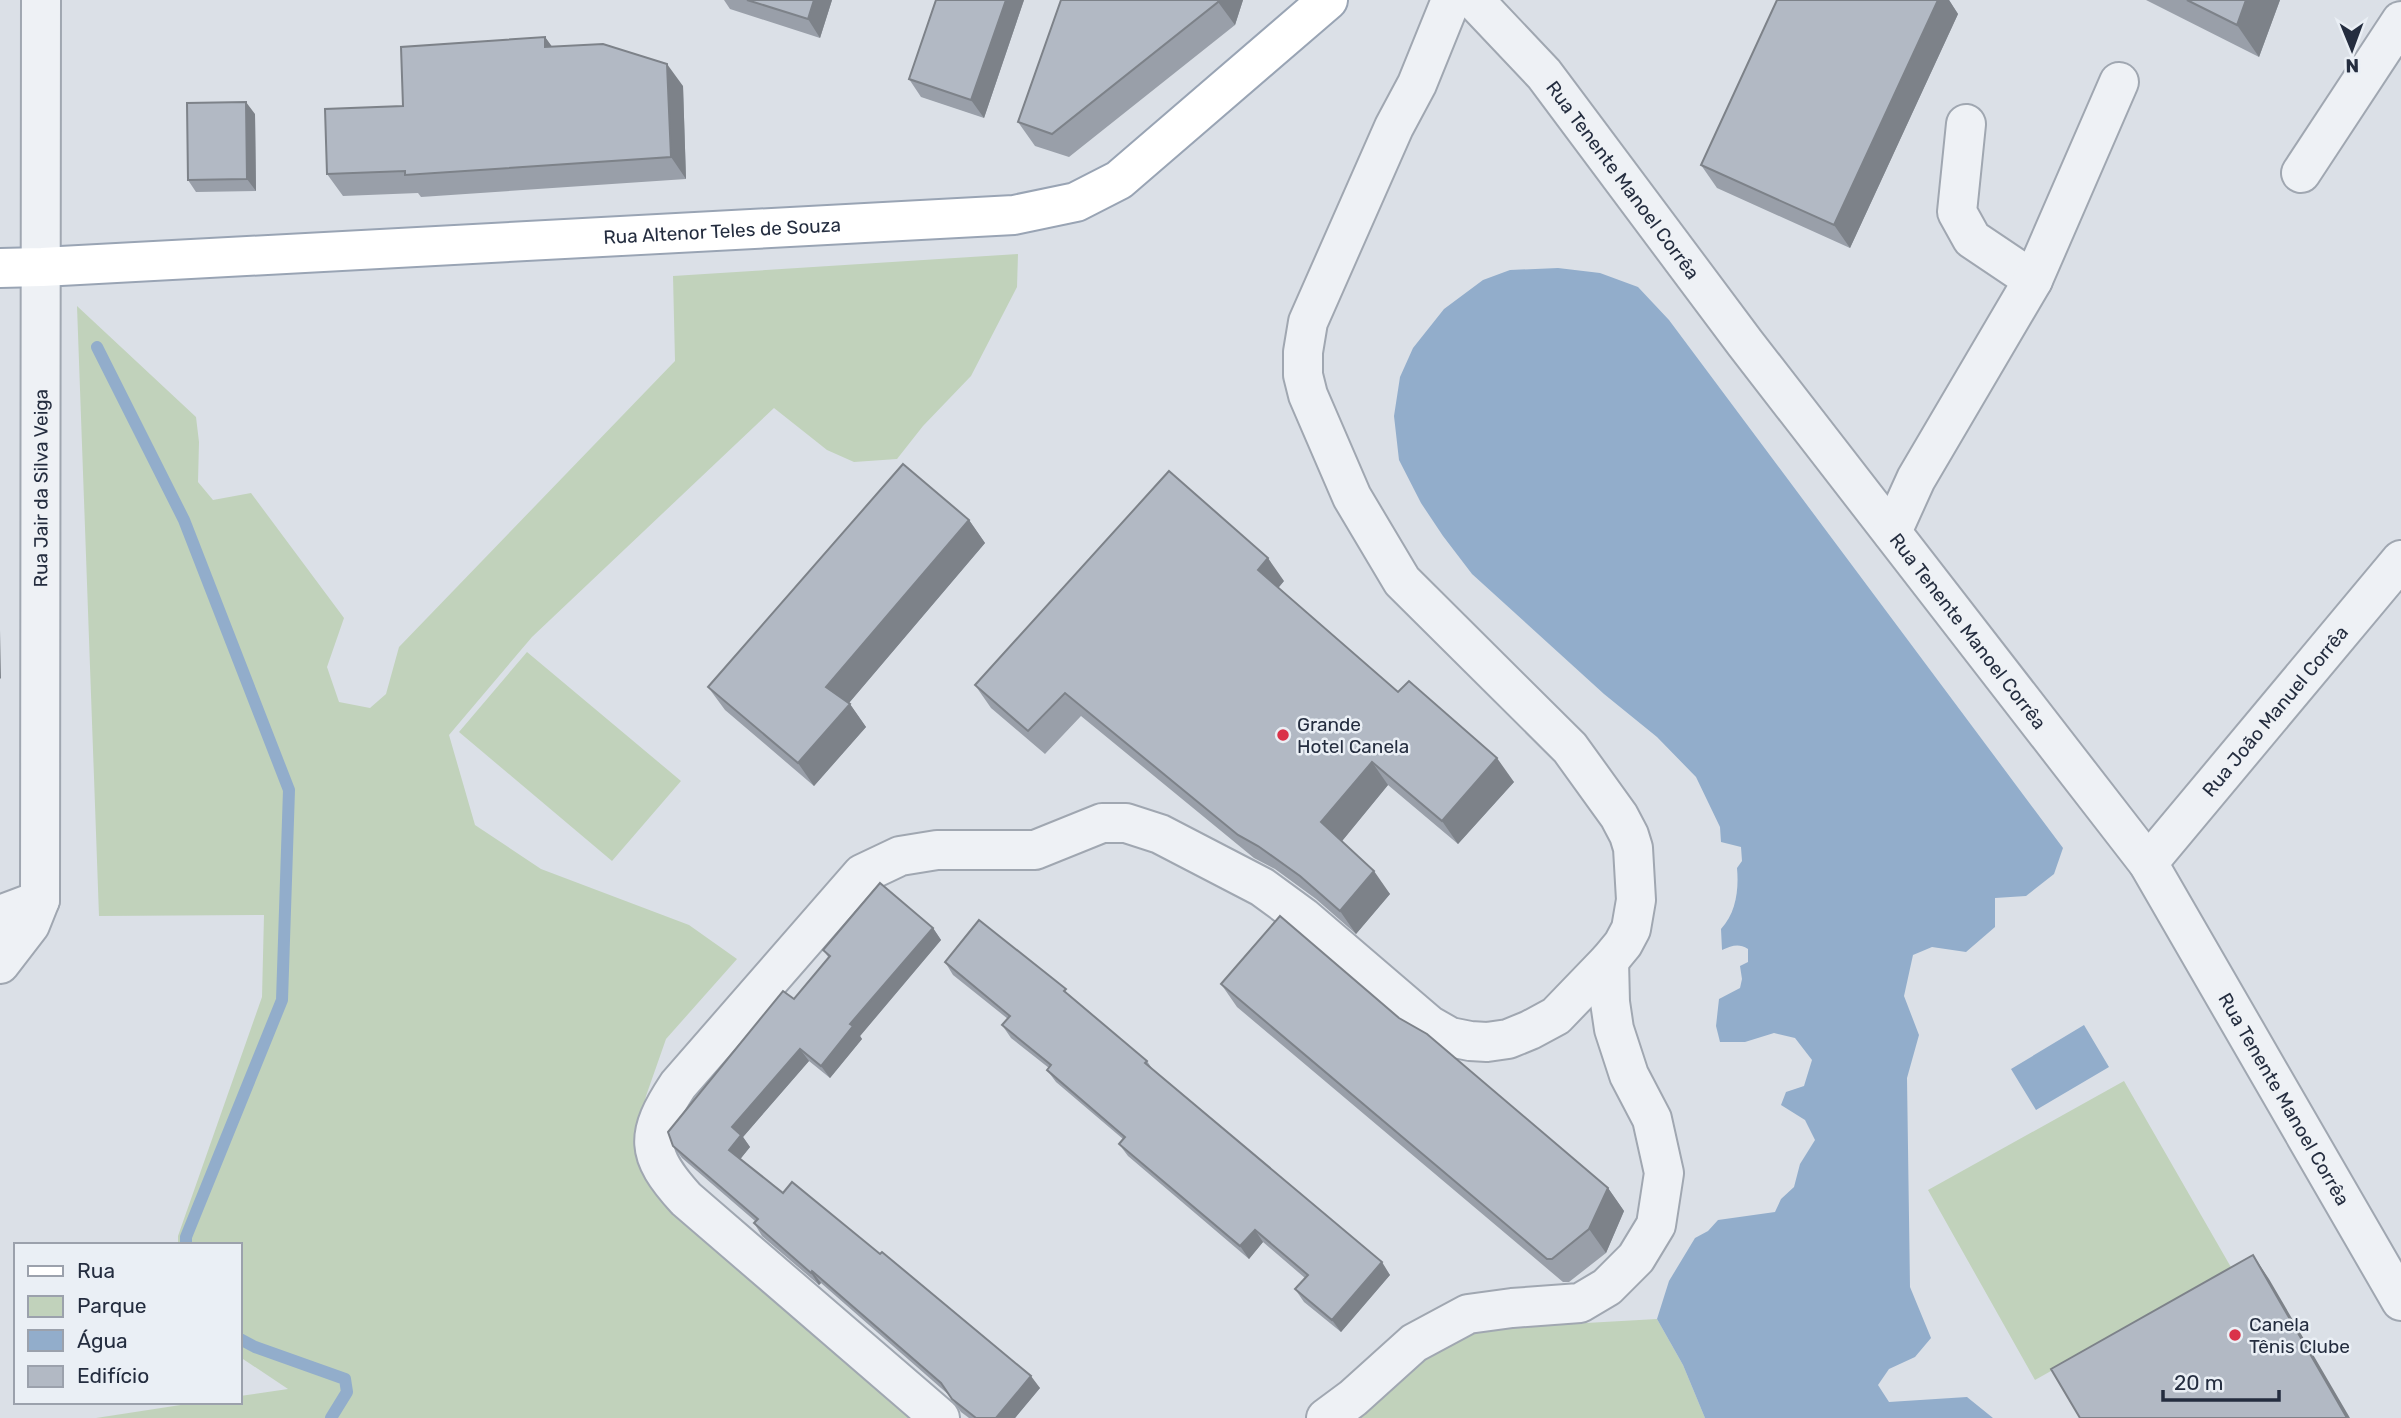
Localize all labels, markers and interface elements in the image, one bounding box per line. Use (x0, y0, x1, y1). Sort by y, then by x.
north arrow (2317, 14, 2387, 84)
text: N (2345, 54, 2359, 77)
street label: Rua Tenente Manoel Corrêa (1541, 76, 1704, 284)
street label: Rua Altenor Teles de Souza (603, 213, 841, 249)
street label: Rua Jair da Silva Veiga (29, 389, 53, 587)
street label: Rua Tenente Manoel Corrêa (1885, 529, 2051, 734)
street label: Rua João Manuel Corrêa (2197, 621, 2353, 801)
place label: Grande Hotel Canela (1297, 713, 1409, 758)
marker: Grande Hotel Canela (1275, 727, 1291, 743)
street label: Rua Tenente Manoel Corrêa (2213, 989, 2354, 1210)
legend (14, 1243, 242, 1404)
text: Rua (77, 1258, 115, 1283)
text: Parque (77, 1293, 147, 1318)
place label: Canela Tênis Clube (2249, 1313, 2350, 1358)
marker: Canela Tênis Clube (2227, 1327, 2243, 1343)
text: Água (77, 1328, 128, 1353)
scale bar (2163, 1358, 2278, 1402)
text: Edifício (77, 1363, 149, 1388)
text: 20 m (2174, 1370, 2223, 1395)

